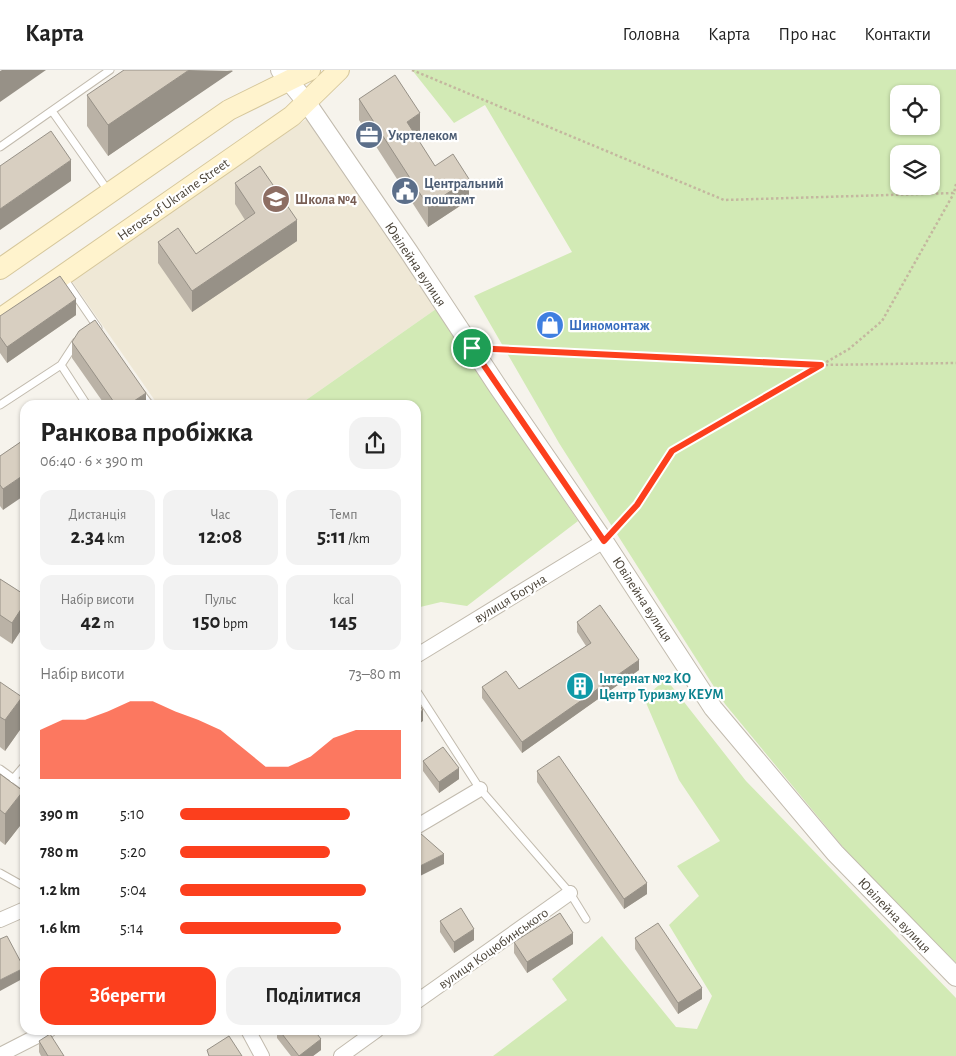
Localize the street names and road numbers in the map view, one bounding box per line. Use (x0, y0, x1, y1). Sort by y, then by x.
street label: Heroes of Ukraine Street (115, 156, 232, 244)
street label: Ювілейна вулиця (382, 220, 448, 309)
street label: Ювілейна вулиця (610, 555, 675, 645)
street label: вулиця Богуна (472, 572, 550, 626)
street label: Ювілейна вулиця (855, 875, 933, 956)
street label: вулиця Коцюбинського (436, 906, 551, 992)

